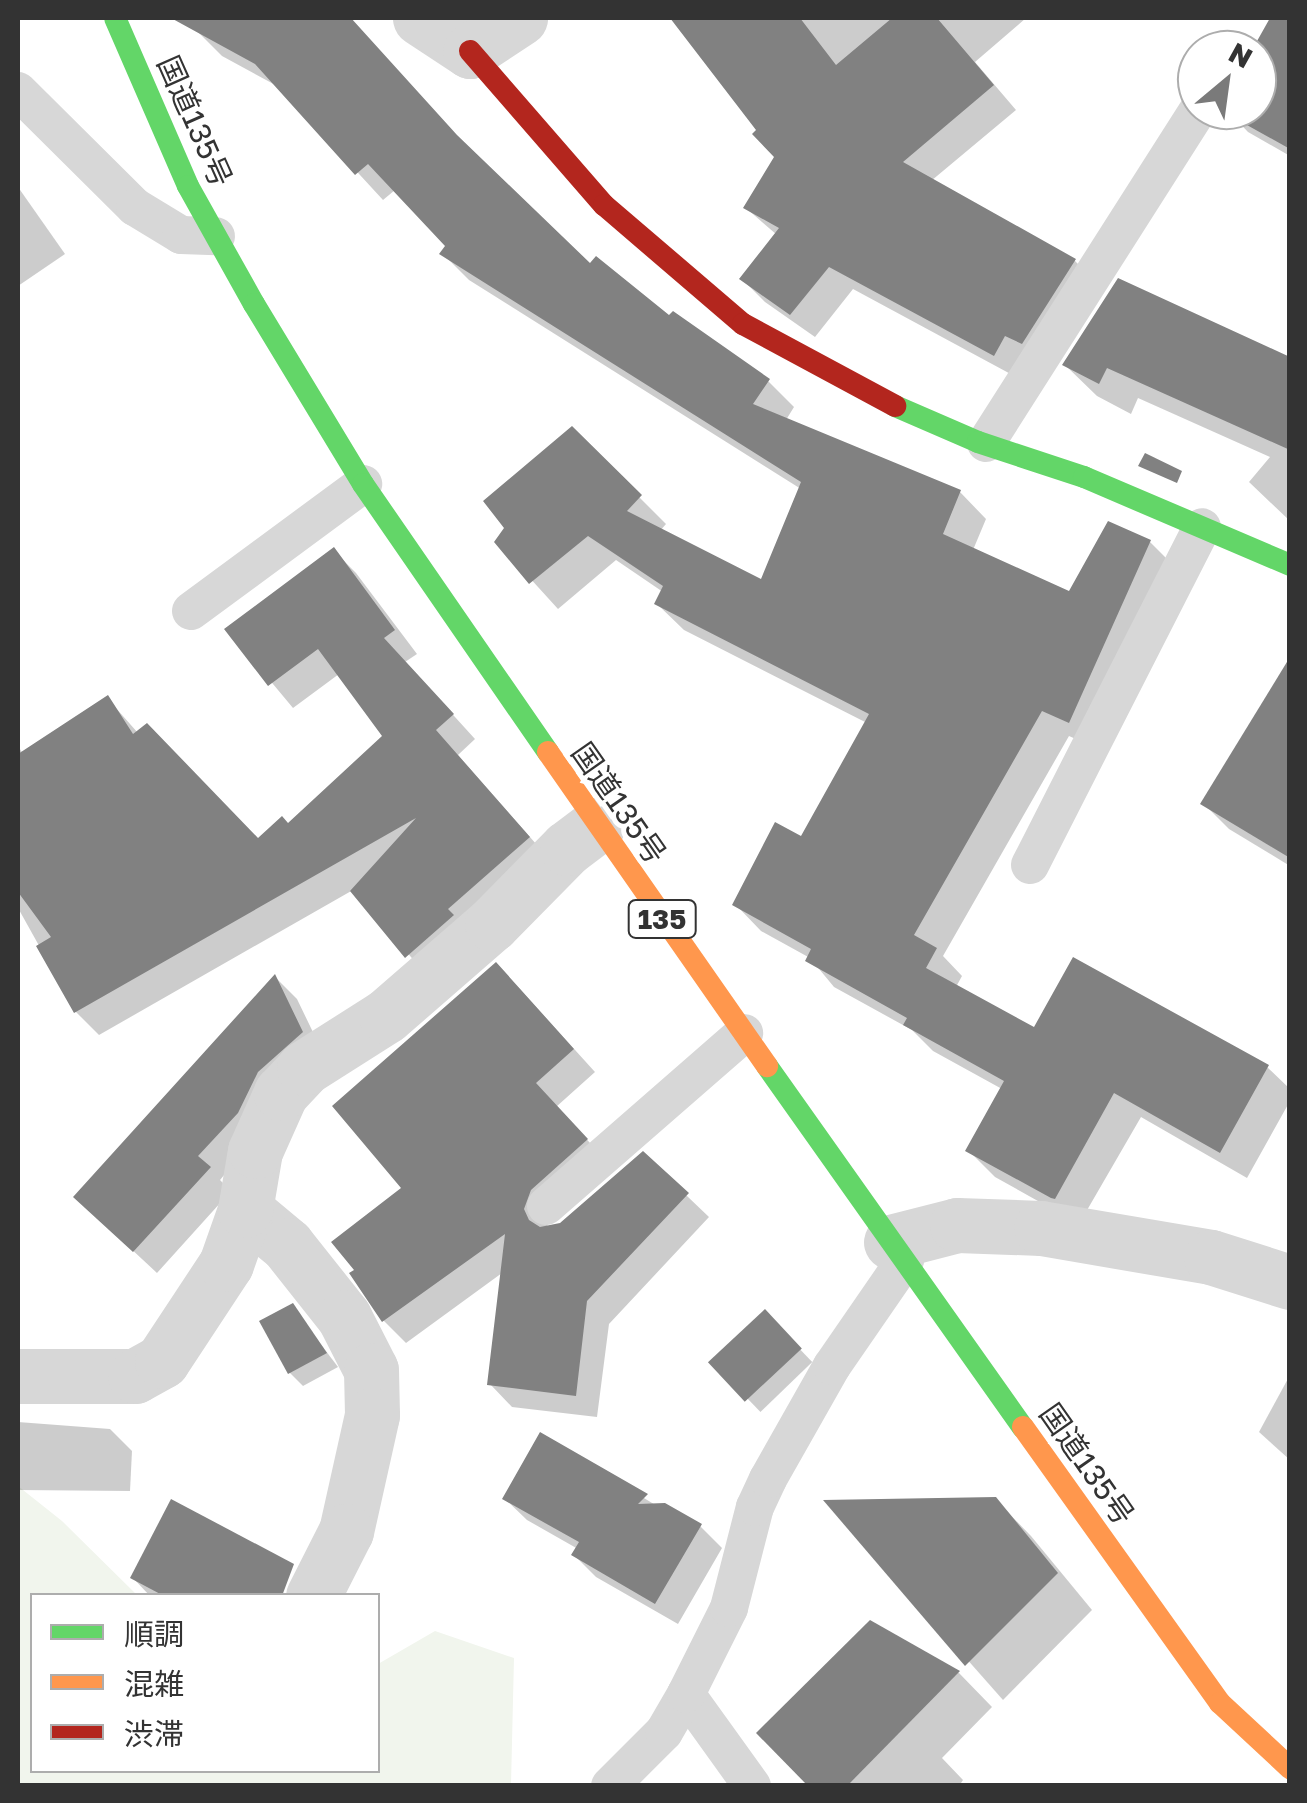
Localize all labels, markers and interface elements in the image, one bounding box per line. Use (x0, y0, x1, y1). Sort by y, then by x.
north arrow (1177, 30, 1277, 130)
text: N (1224, 35, 1258, 75)
street label: 国道135号 (150, 50, 240, 192)
street label: 国道135号 (564, 736, 674, 870)
road number: 135 (627, 896, 697, 942)
street label: 国道135号 (1032, 1397, 1142, 1531)
legend (30, 1593, 380, 1773)
text: 順調 (124, 1616, 184, 1652)
text: 混雑 (124, 1666, 184, 1702)
text: 渋滞 (124, 1716, 184, 1752)

